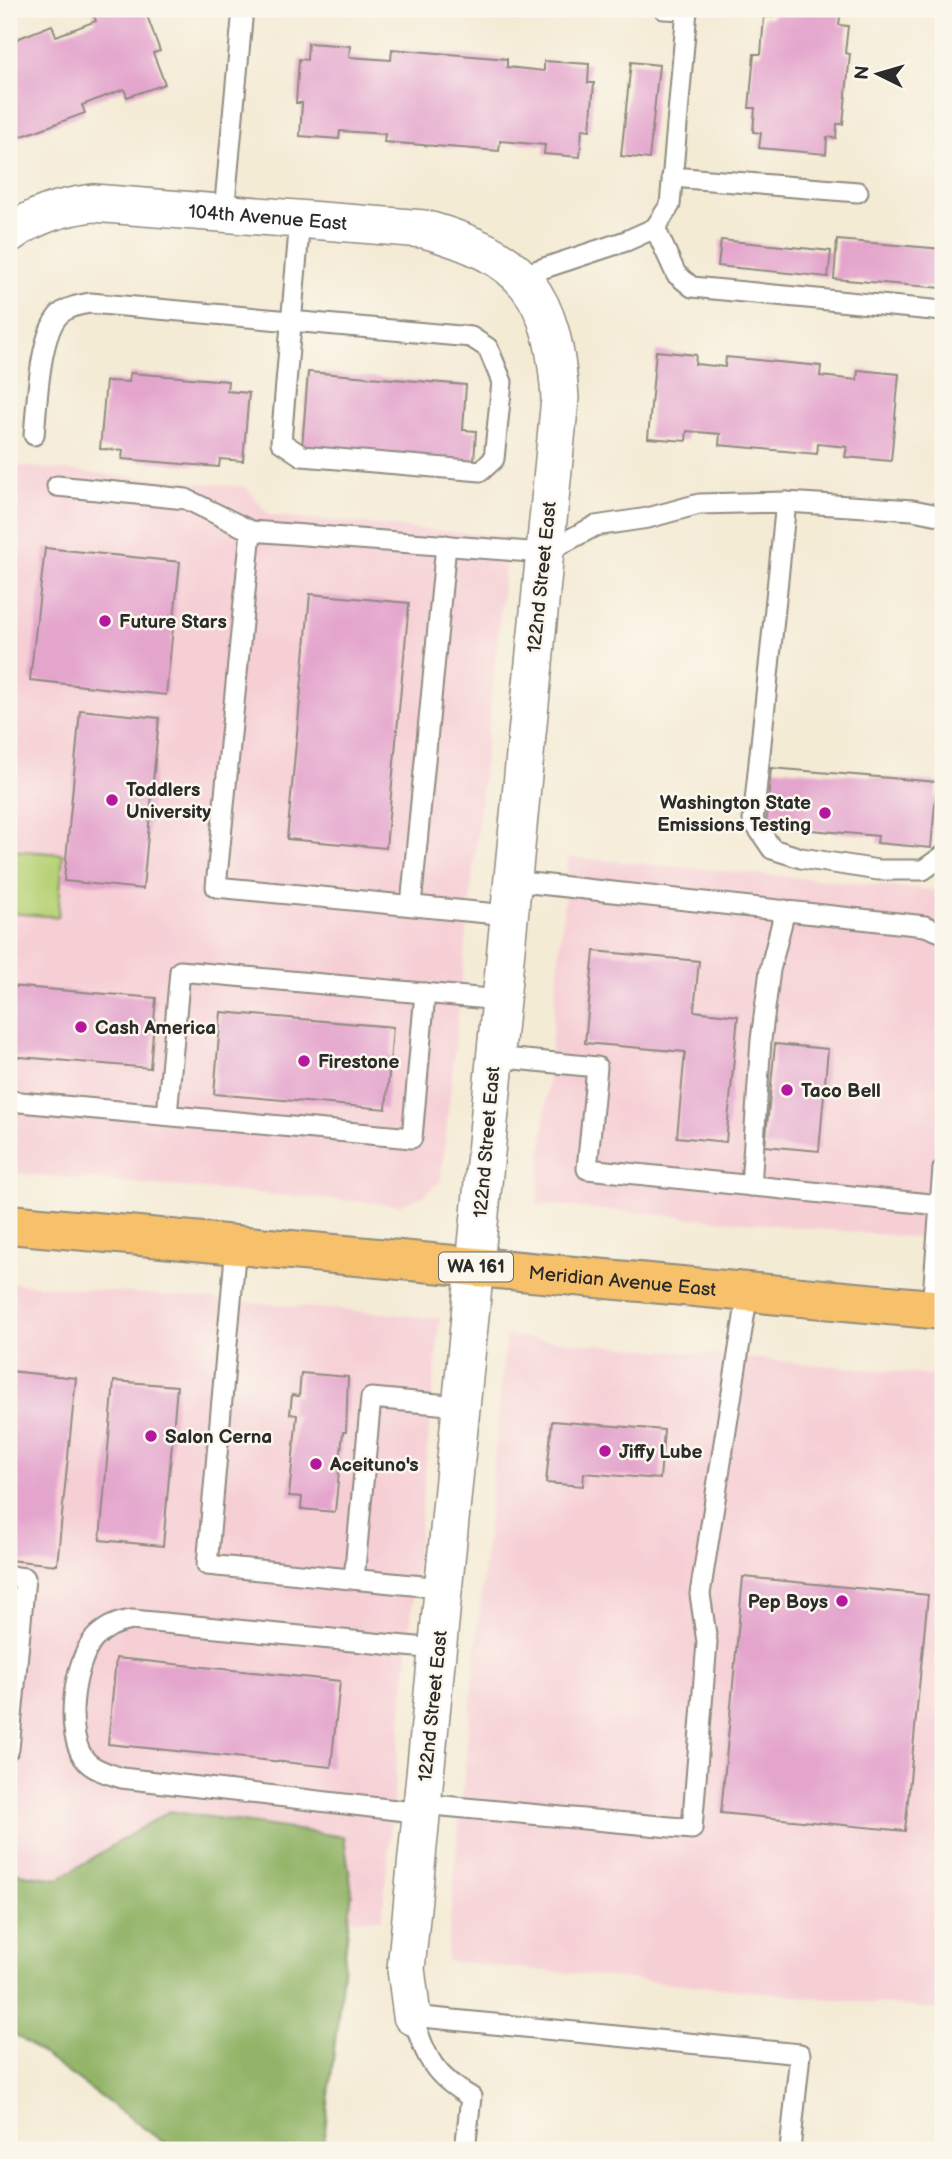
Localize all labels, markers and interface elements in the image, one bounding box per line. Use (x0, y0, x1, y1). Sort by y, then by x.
north arrow (844, 38, 914, 108)
text: N (850, 65, 875, 81)
street label: 104th Avenue East (188, 201, 348, 236)
street label: 122nd Street East (523, 500, 562, 654)
place label: Future Stars (119, 611, 227, 634)
marker: Future Stars (97, 613, 113, 629)
place label: Toddlers University (126, 779, 211, 824)
marker: Toddlers University (104, 792, 120, 808)
place label: Washington State Emissions Testing (657, 792, 811, 837)
marker: Washington State Emissions Testing (817, 805, 833, 821)
place label: Cash America (95, 1017, 216, 1040)
marker: Cash America (73, 1019, 89, 1035)
place label: Firestone (318, 1051, 399, 1074)
marker: Firestone (296, 1053, 312, 1069)
street label: 122nd Street East (469, 1065, 506, 1219)
place label: Taco Bell (801, 1080, 881, 1103)
marker: Taco Bell (779, 1082, 795, 1098)
road number: WA 161 (439, 1252, 513, 1282)
street label: Meridian Avenue East (527, 1262, 717, 1302)
place label: Salon Cerna (165, 1426, 272, 1449)
marker: Salon Cerna (143, 1428, 159, 1444)
place label: Jiffy Lube (619, 1441, 703, 1464)
marker: Jiffy Lube (597, 1443, 613, 1459)
place label: Aceituno's (329, 1454, 419, 1477)
marker: Aceituno's (308, 1456, 324, 1472)
place label: Pep Boys (748, 1591, 828, 1614)
marker: Pep Boys (834, 1593, 850, 1609)
street label: 122nd Street East (414, 1629, 453, 1783)

